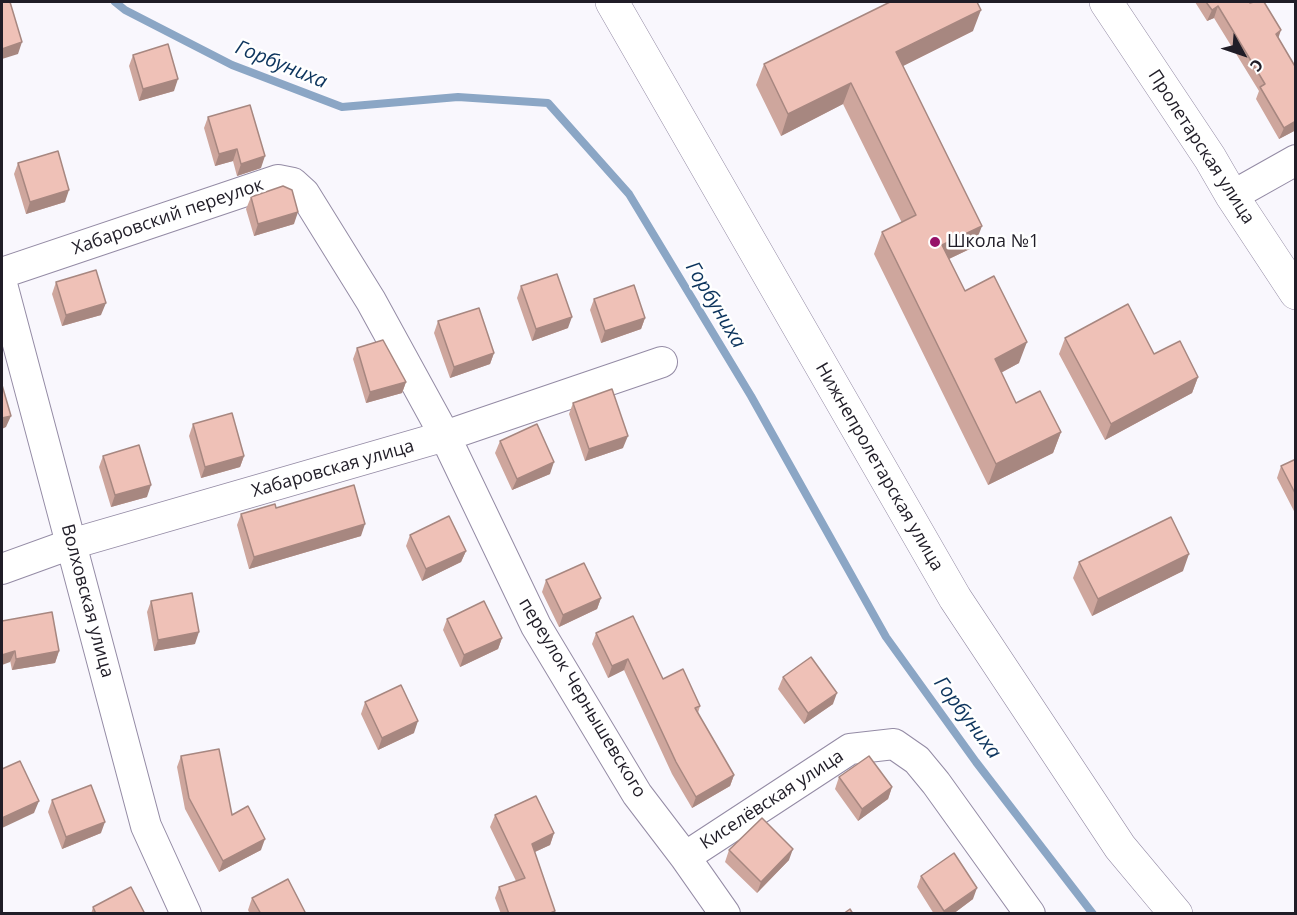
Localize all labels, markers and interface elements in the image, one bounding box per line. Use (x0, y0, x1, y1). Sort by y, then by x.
north arrow (1213, 24, 1273, 84)
water label: Горбуниха (232, 36, 330, 94)
text: С (1245, 55, 1268, 77)
street label: Пролетарская улица (1143, 66, 1259, 228)
street label: Хабаровский переулок (70, 174, 266, 260)
place label: Школа №1 (947, 231, 1039, 253)
marker: Школа №1 (928, 235, 942, 249)
water label: Горбуниха (680, 257, 750, 353)
street label: Нижнепролетарская улица (810, 359, 948, 575)
street label: Хабаровская улица (249, 435, 417, 503)
street label: Волховская улица (56, 522, 118, 680)
street label: переулок Чернышевского (514, 594, 650, 802)
water label: Горбуниха (928, 672, 1006, 764)
street label: Киселёвская улица (696, 746, 848, 854)

